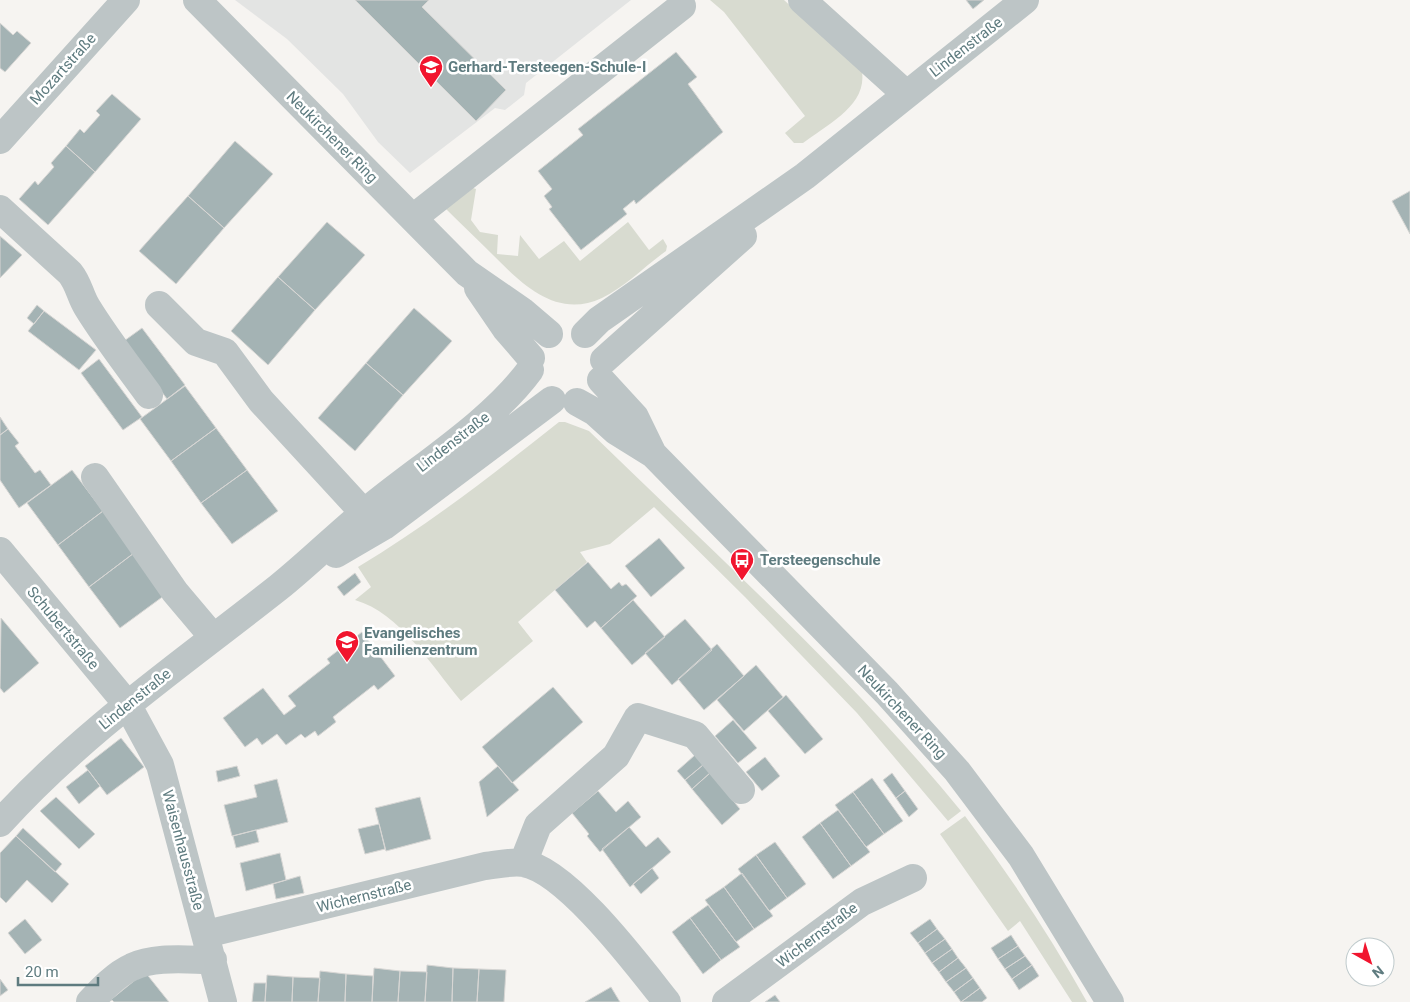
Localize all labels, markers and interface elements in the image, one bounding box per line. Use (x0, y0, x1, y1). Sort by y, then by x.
street label: Lindenstraße (926, 13, 1006, 81)
street label: Mozartstraße (26, 30, 100, 108)
school or university icon: Gerhard-Tersteegen-Schule-I (418, 54, 444, 88)
place label: Gerhard-Tersteegen-Schule-I (448, 58, 646, 76)
street label: Neukirchener Ring (283, 88, 381, 186)
street label: Lindenstraße (413, 408, 493, 476)
bus stop icon: Tersteegenschule (729, 547, 755, 581)
place label: Tersteegenschule (760, 551, 881, 569)
street label: Schubertstraße (23, 583, 103, 673)
place label: Evangelisches Familienzentrum (364, 624, 477, 659)
school or university icon: Evangelisches Familienzentrum (334, 629, 360, 663)
street label: Neukirchener Ring (854, 661, 950, 763)
street label: Lindenstraße (95, 665, 175, 733)
street label: Waisenhausstraße (158, 788, 208, 912)
street label: Wichernstraße (315, 876, 413, 916)
street label: Wichernstraße (773, 899, 861, 971)
north arrow (1345, 937, 1395, 987)
scale bar (18, 954, 98, 986)
text: 20 m (25, 963, 59, 981)
text: N (1369, 963, 1387, 981)

